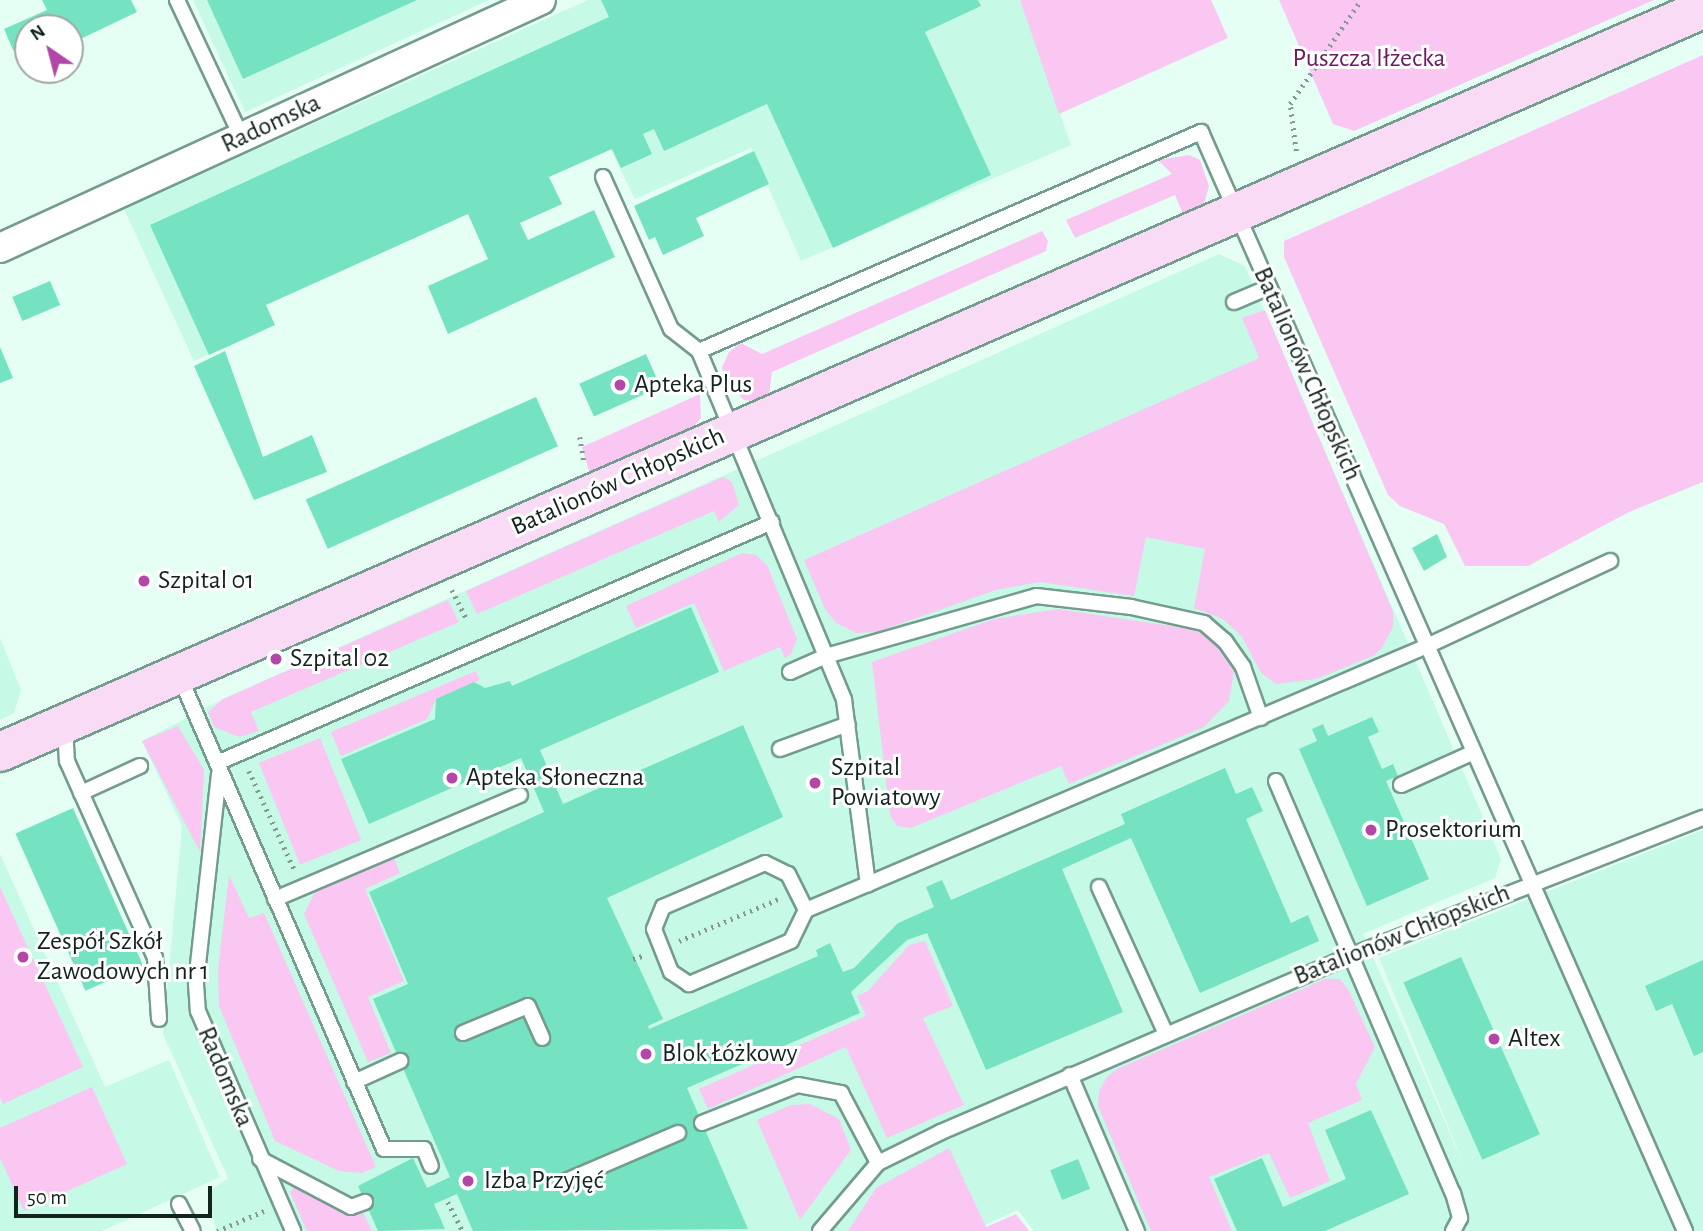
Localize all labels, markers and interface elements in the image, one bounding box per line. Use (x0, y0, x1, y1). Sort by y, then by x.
north arrow (14, 14, 84, 84)
text: N (27, 21, 49, 45)
park label: Puszcza Iłżecka (1293, 43, 1445, 75)
street label: Radomska (217, 88, 325, 160)
street label: Batalionów Chłopskich (1246, 262, 1368, 486)
place label: Apteka Plus (634, 369, 752, 401)
marker: Apteka Plus (612, 377, 628, 393)
street label: Batalionów Chłopskich (506, 421, 730, 543)
place label: Szpital 01 (158, 565, 254, 597)
marker: Szpital 01 (136, 573, 152, 589)
place label: Szpital 02 (290, 643, 389, 675)
marker: Szpital 02 (268, 651, 284, 667)
place label: Szpital Powiatowy (831, 752, 941, 814)
place label: Apteka Słoneczna (466, 762, 644, 794)
marker: Apteka Słoneczna (444, 770, 460, 786)
marker: Szpital Powiatowy (805, 773, 825, 793)
place label: Prosektorium (1385, 814, 1522, 846)
marker: Prosektorium (1363, 822, 1379, 838)
street label: Batalionów Chłopskich (1289, 877, 1515, 993)
place label: Zespół Szkół Zawodowych nr 1 (37, 926, 209, 988)
marker: Zespół Szkół Zawodowych nr 1 (15, 949, 31, 965)
street label: Radomska (190, 1022, 260, 1132)
place label: Altex (1508, 1023, 1561, 1055)
marker: Altex (1486, 1031, 1502, 1047)
place label: Blok Łóżkowy (662, 1038, 798, 1070)
marker: Blok Łóżkowy (636, 1044, 656, 1064)
place label: Izba Przyjęć (484, 1165, 604, 1197)
marker: Izba Przyjęć (458, 1171, 478, 1191)
scale bar (18, 1172, 215, 1216)
text: 50 m (27, 1187, 67, 1208)

